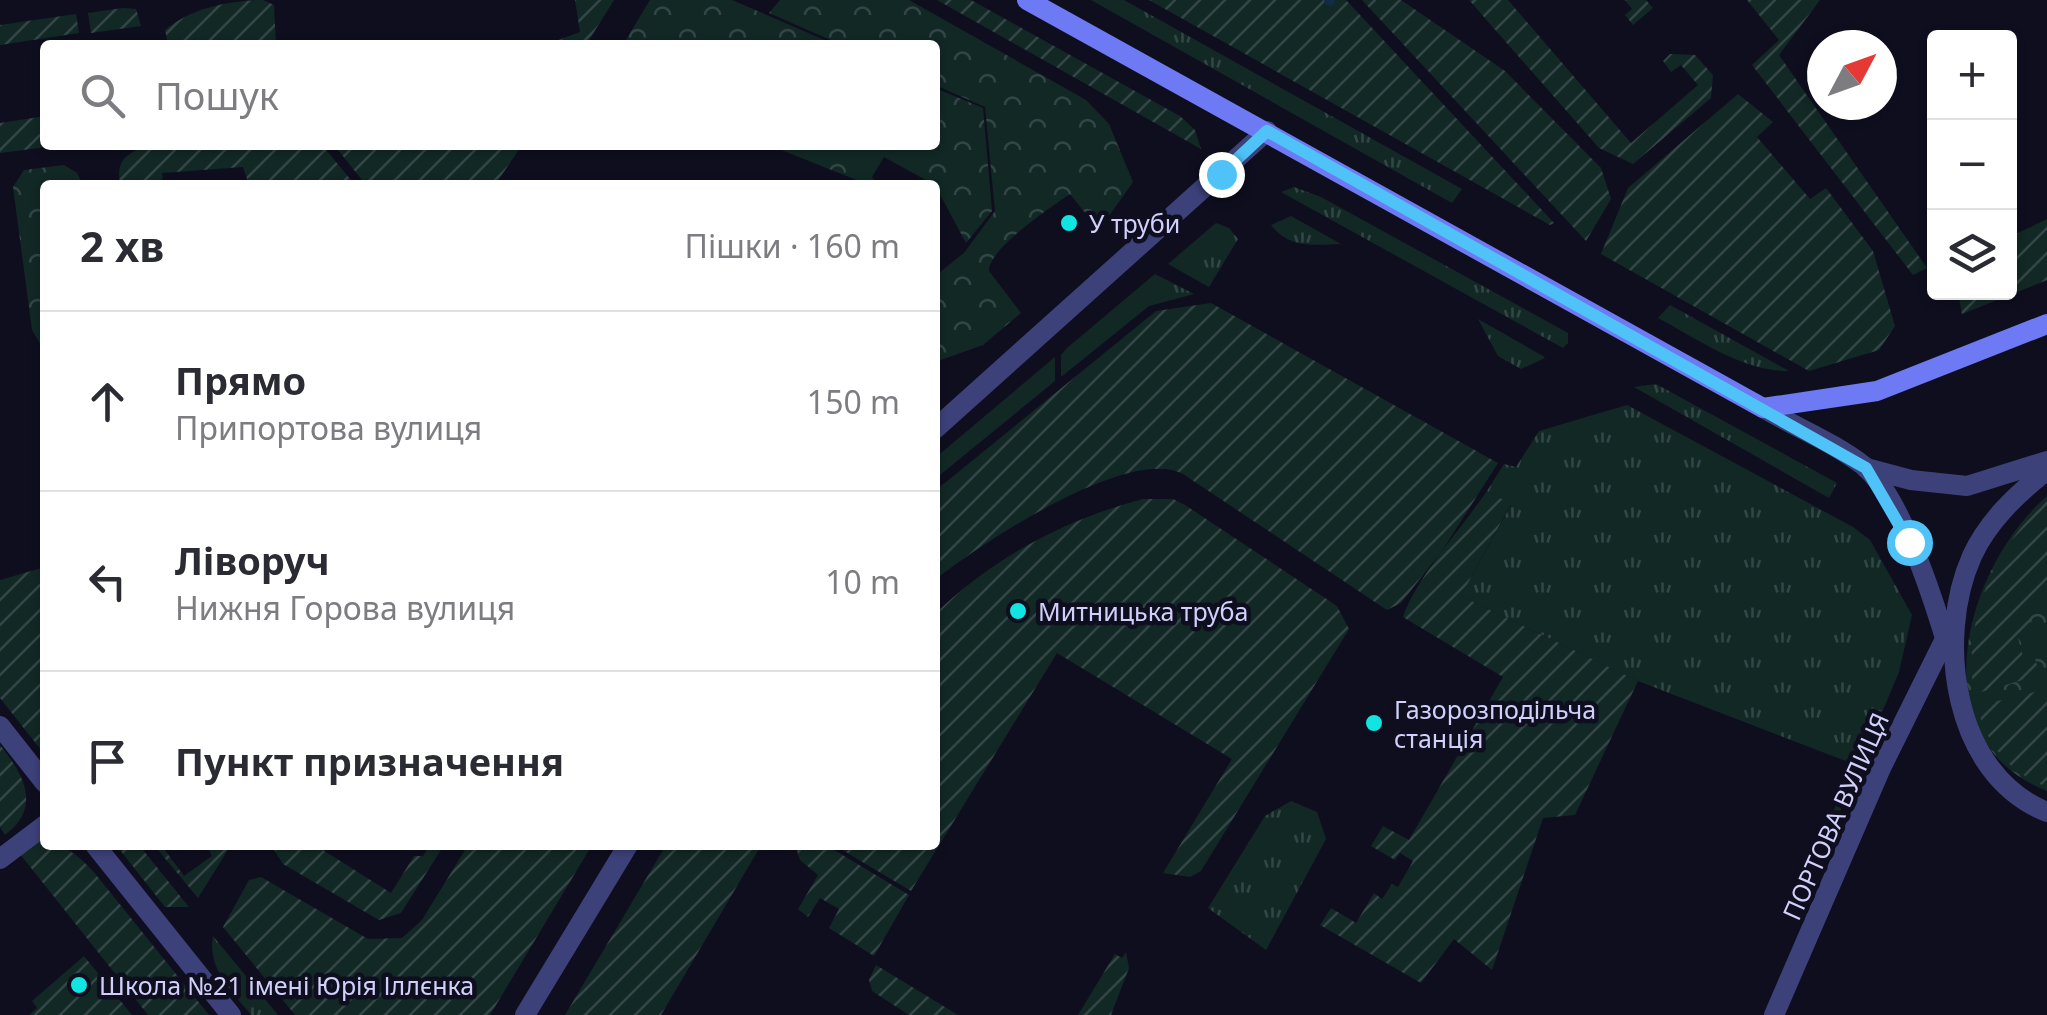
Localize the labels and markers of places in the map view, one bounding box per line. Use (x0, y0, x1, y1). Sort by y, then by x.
place label: У труби (1089, 206, 1180, 240)
marker: У труби (1058, 212, 1080, 234)
place label: Митницька труба (1038, 594, 1248, 628)
marker: Митницька труба (1007, 600, 1029, 622)
place label: Газорозподільча станція (1394, 692, 1596, 755)
marker: Газорозподільча станція (1363, 712, 1385, 734)
place label: Школа №21 імені Юрія Іллєнка (99, 968, 474, 1002)
marker: Школа №21 імені Юрія Іллєнка (68, 974, 90, 996)

